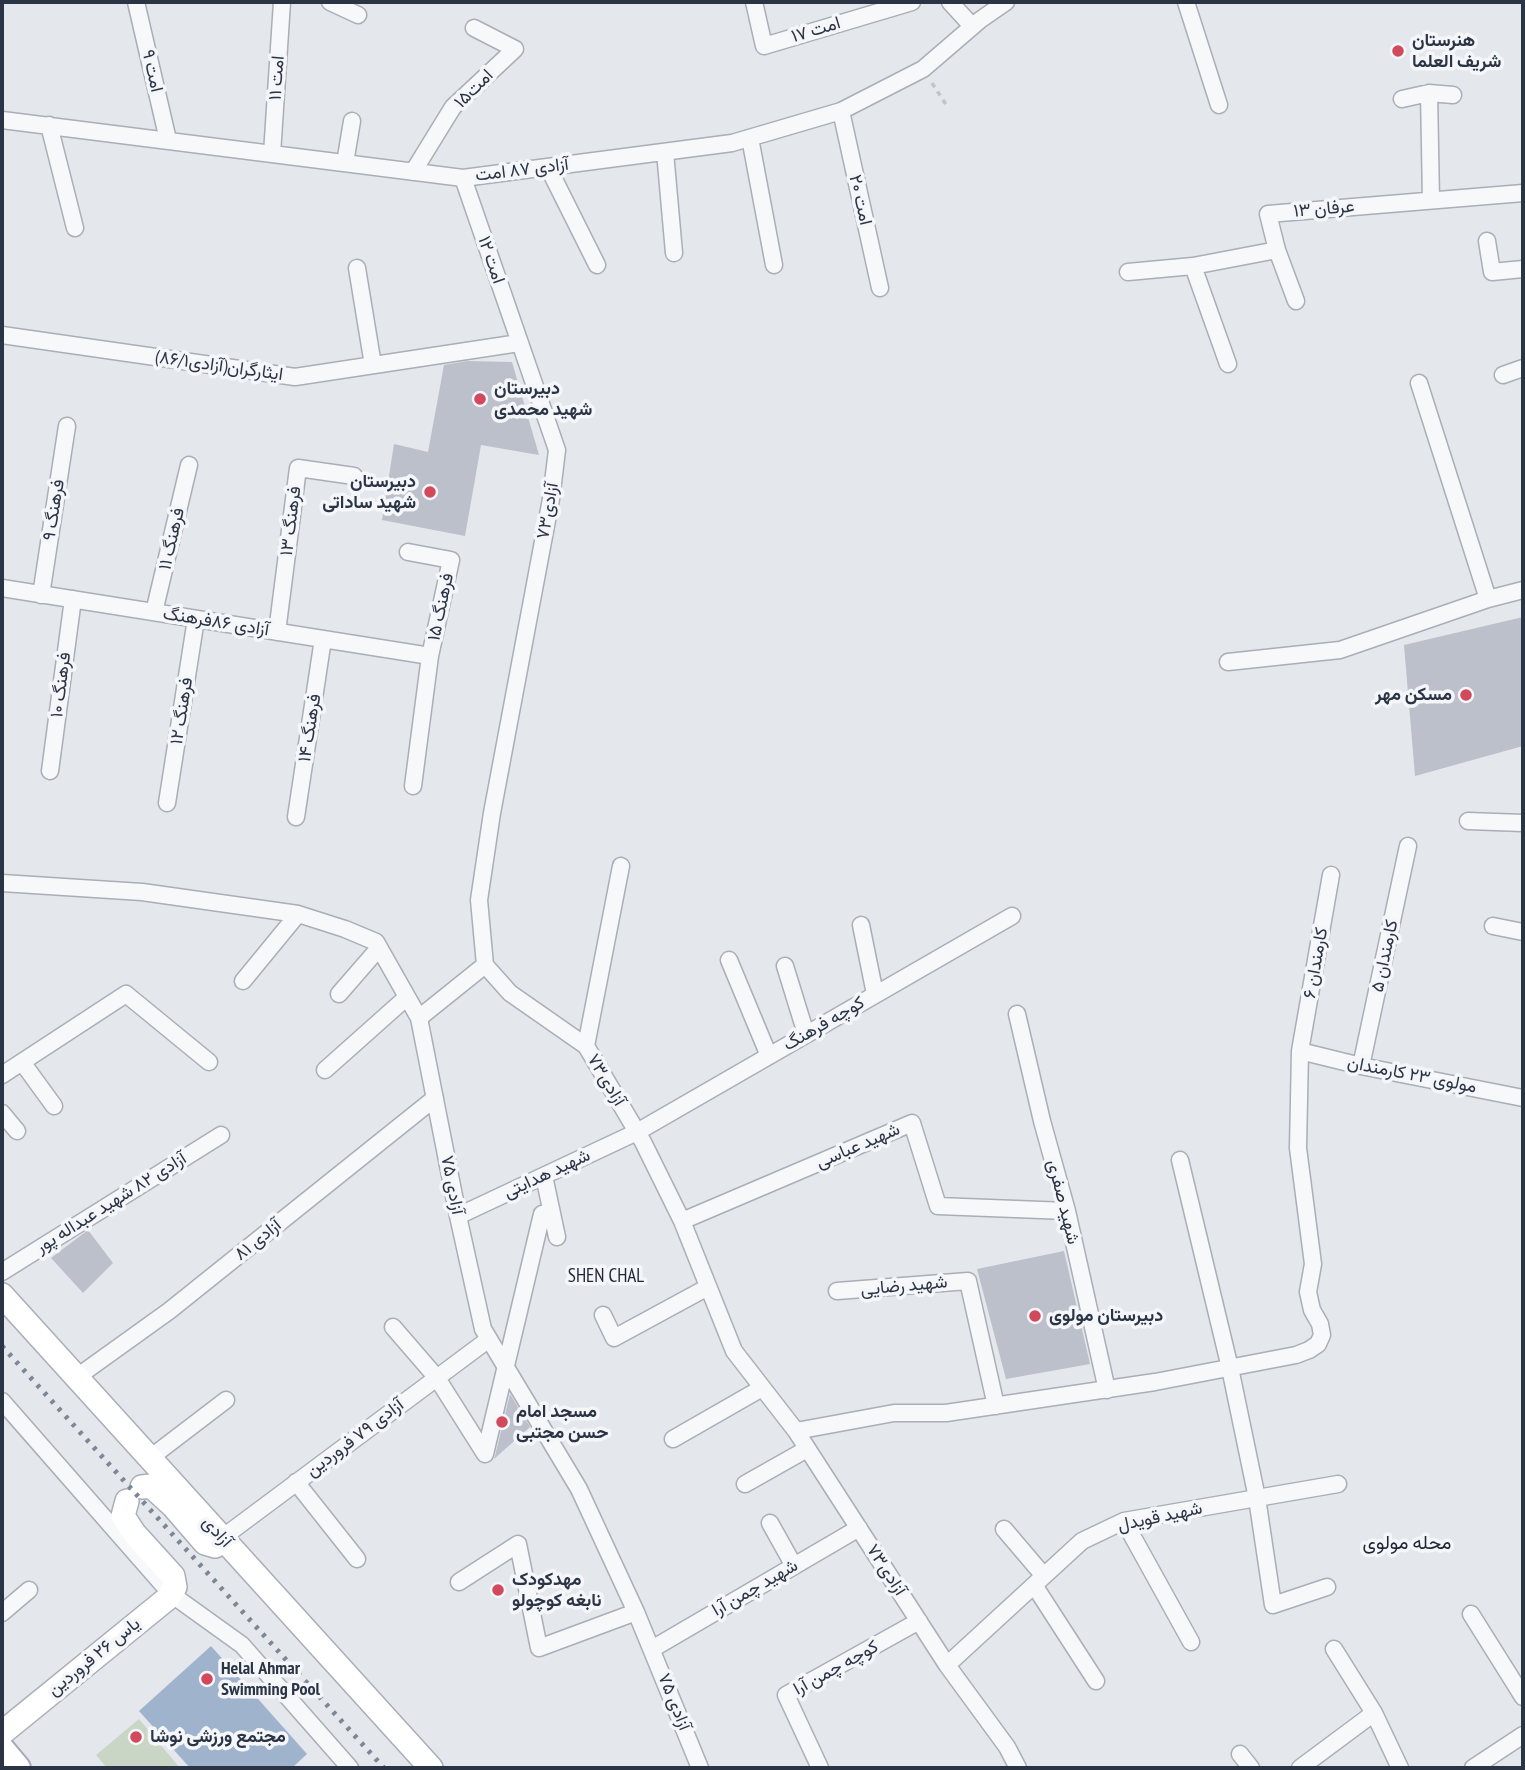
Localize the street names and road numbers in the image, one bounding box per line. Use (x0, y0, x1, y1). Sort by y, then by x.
street label: امت ۱۷ (789, 12, 843, 48)
street label: امت ۹ (137, 48, 167, 94)
street label: امت ۱۱ (265, 55, 289, 101)
street label: امت۱۵ (450, 65, 498, 113)
street label: آزادی ۸۷ امت (474, 154, 570, 186)
street label: امت ۲۰ (844, 173, 876, 227)
street label: عرفان ۱۳ (1293, 196, 1355, 222)
street label: امت ۱۲ (473, 233, 509, 287)
street label: ایثارگران(آزادی۸۶/۱) (154, 346, 284, 386)
street label: فرهنگ ۹ (39, 478, 69, 542)
street label: آزادی۷۳ (532, 481, 564, 541)
street label: فرهنگ ۱۳ (276, 485, 306, 557)
street label: فرهنگ ۱۱ (154, 506, 190, 572)
street label: فرهنگ ۱۵ (423, 571, 459, 643)
street label: آزادی ۸۶فرهنگ (161, 603, 271, 641)
street label: فرهنگ ۱۰ (46, 651, 76, 719)
street label: فرهنگ ۱۲ (166, 676, 198, 746)
street label: فرهنگ ۱۴ (294, 692, 326, 764)
street label: کارمندان ۵ (1367, 918, 1403, 994)
street label: کارمندان ۶ (1299, 926, 1333, 1000)
street label: کوچه فرهنگ (779, 992, 869, 1056)
street label: آزادی۷۳ (582, 1050, 630, 1110)
street label: مولوی ۲۳ کارمندان (1345, 1052, 1479, 1098)
street label: شهید عباسی (813, 1119, 903, 1173)
street label: شهید هدایتی (500, 1145, 594, 1203)
street label: آزادی ۸۲ شهید عبداله پور (32, 1148, 190, 1258)
street label: آزادی ۷۵ (436, 1154, 468, 1216)
street label: شهید صفری (1042, 1157, 1084, 1247)
street label: آزادی ۸۱ (230, 1215, 286, 1265)
street label: شهید رضایی (860, 1271, 948, 1301)
street label: آزادی ۷۹ فروردین (302, 1394, 408, 1482)
street label: شهید قویدل (1116, 1497, 1204, 1537)
street label: آزادی (197, 1512, 237, 1552)
street label: آزادی۷۳ (861, 1540, 911, 1600)
street label: شهید چمن آرا (708, 1555, 802, 1621)
street label: یاس ۲۶ فروردین (43, 1613, 145, 1701)
street label: کوچه چمن آرا (790, 1636, 882, 1700)
street label: آزادی ۷۵ (653, 1670, 695, 1734)

